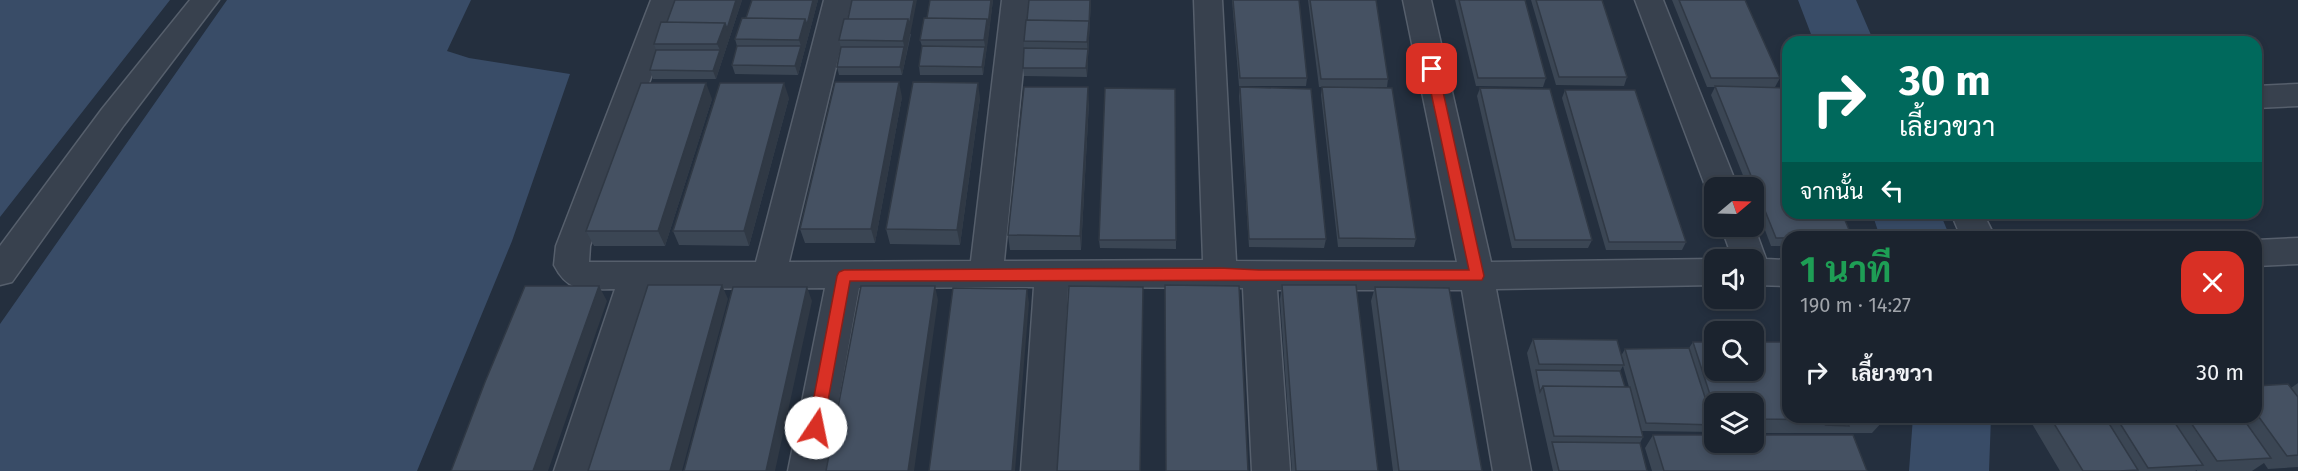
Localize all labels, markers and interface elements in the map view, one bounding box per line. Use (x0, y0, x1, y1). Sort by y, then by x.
pin (1406, 43, 1457, 94)
icon: arrive (1415, 52, 1448, 85)
text: 30 m (1899, 56, 1991, 106)
icon: right (1800, 60, 1878, 138)
text: เลี้ยวขวา (1899, 111, 1995, 143)
icon: left (1876, 174, 1909, 207)
north arrow (1704, 177, 1764, 237)
map controls (1704, 177, 1764, 453)
text: จากนั้น (1800, 178, 1864, 205)
text: 1 นาที (1800, 248, 1891, 292)
button: sound (1704, 249, 1764, 309)
button: close (2181, 251, 2244, 314)
text: 190 m · 14:27 (1800, 293, 1911, 317)
button: search (1704, 321, 1764, 381)
icon: right (1800, 356, 1833, 389)
text: 30 m (2196, 359, 2244, 386)
text: เลี้ยวขวา (1851, 360, 1933, 387)
button: layers (1704, 393, 1764, 453)
position arrow (784, 396, 848, 460)

